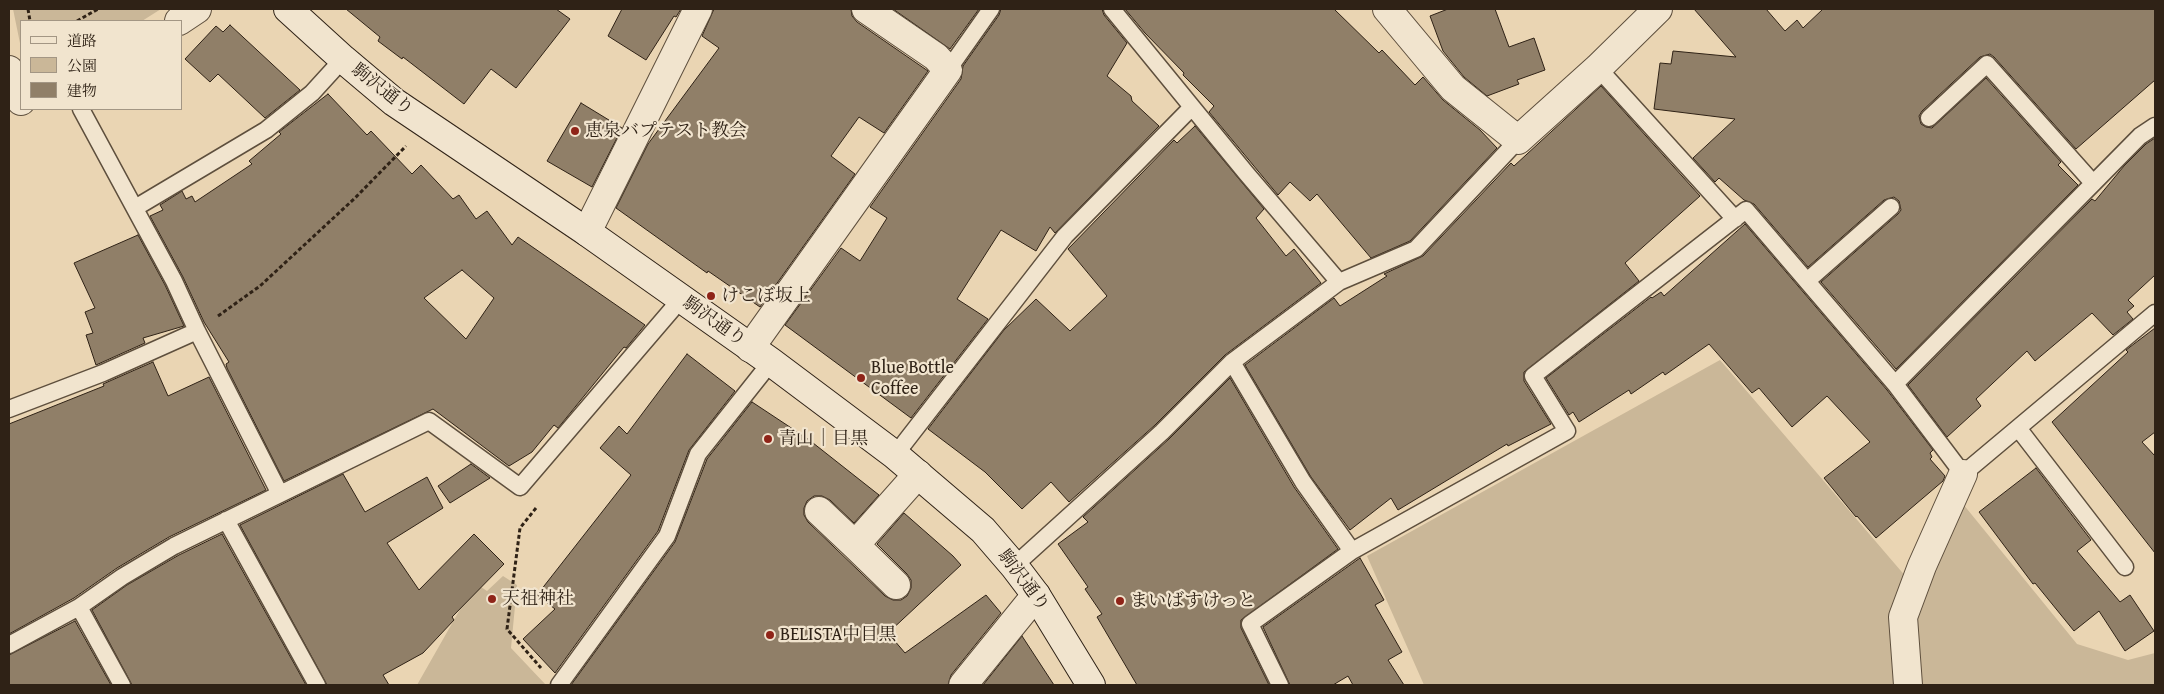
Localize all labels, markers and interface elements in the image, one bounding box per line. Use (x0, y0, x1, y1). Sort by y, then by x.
legend (20, 20, 182, 110)
text: 道路 (67, 30, 97, 51)
text: 公園 (67, 55, 97, 76)
street label: 駒沢通り (347, 59, 417, 121)
text: 建物 (67, 80, 97, 101)
place label: 恵泉バプテスト教会 (585, 120, 747, 142)
marker: 恵泉バプテスト教会 (569, 125, 581, 137)
place label: けこぼ坂上 (721, 285, 811, 307)
marker: けこぼ坂上 (705, 290, 717, 302)
street label: 駒沢通り (678, 293, 750, 351)
place label: Blue Bottle Coffee (871, 357, 954, 399)
marker: Blue Bottle Coffee (855, 372, 867, 384)
place label: 青山｜目黒 (778, 428, 868, 450)
marker: 青山｜目黒 (762, 433, 774, 445)
street label: 駒沢通り (993, 546, 1053, 616)
place label: 天祖神社 (502, 588, 574, 610)
place label: まいばすけっと (1130, 590, 1256, 612)
marker: 天祖神社 (486, 593, 498, 605)
marker: まいばすけっと (1114, 595, 1126, 607)
place label: BELISTA中目黒 (780, 624, 896, 646)
marker: BELISTA中目黒 (764, 629, 776, 641)

